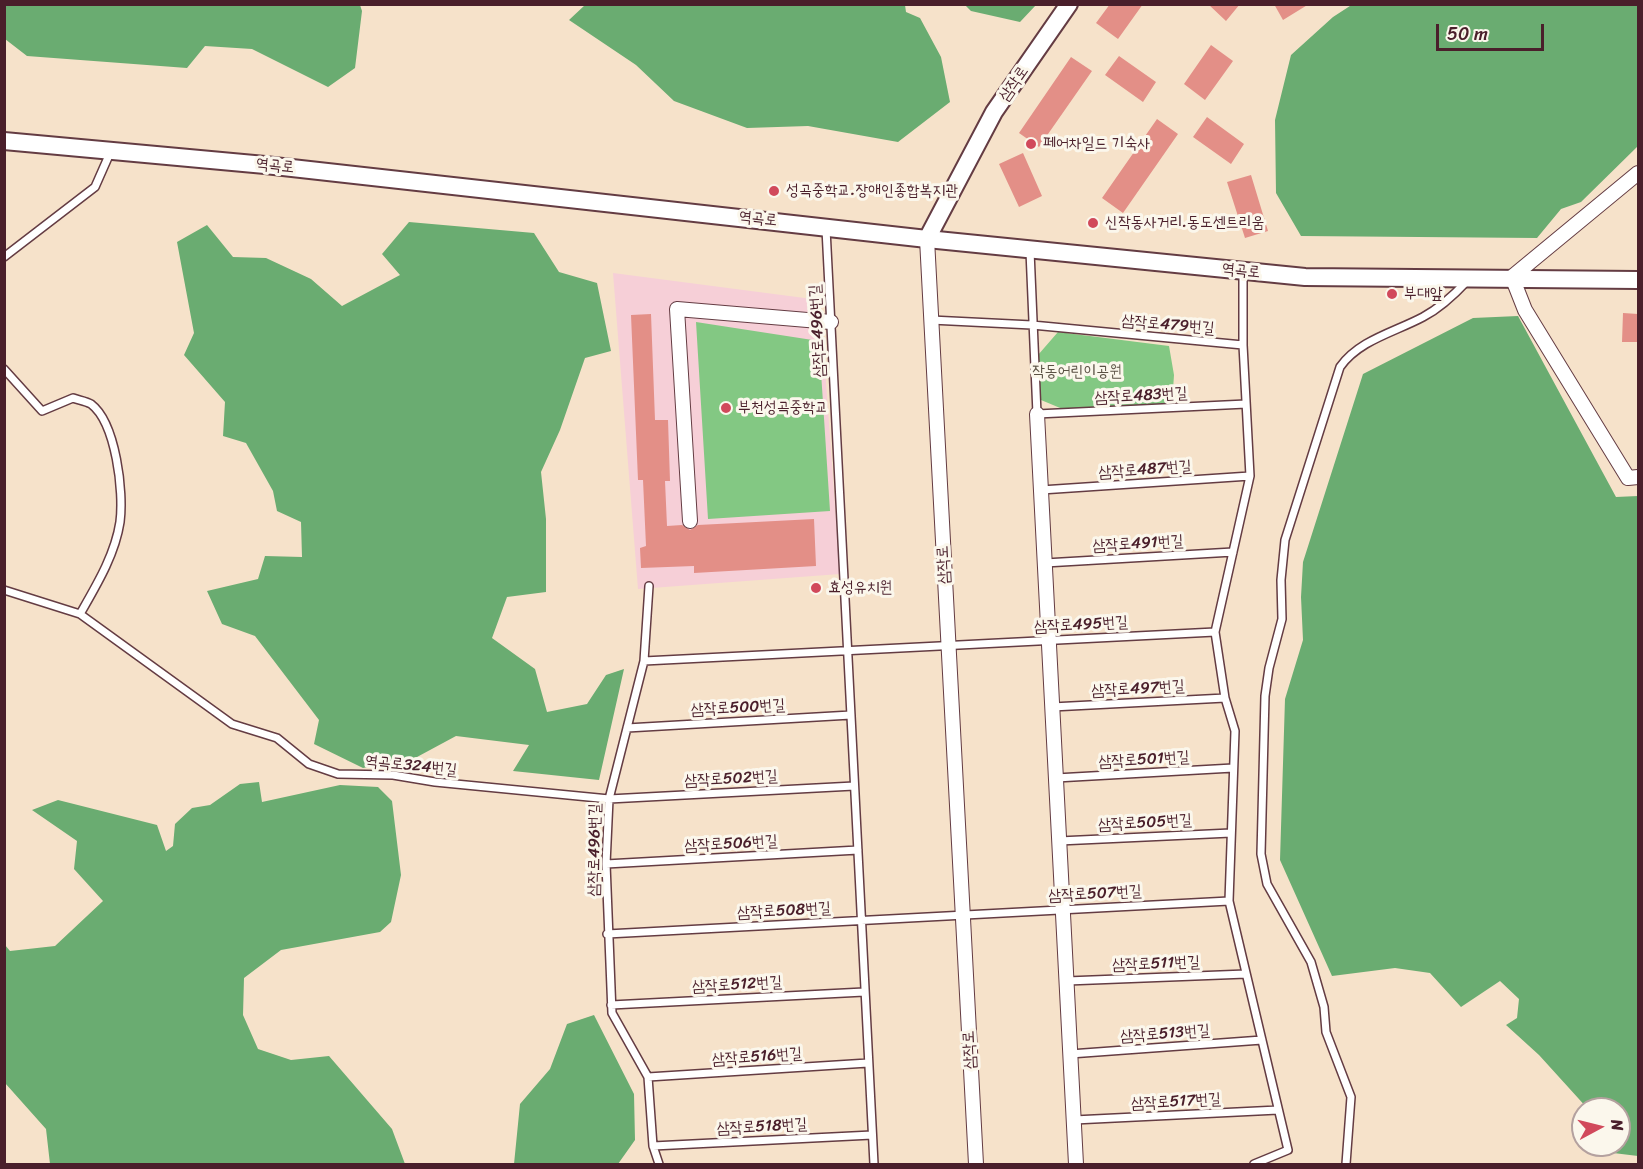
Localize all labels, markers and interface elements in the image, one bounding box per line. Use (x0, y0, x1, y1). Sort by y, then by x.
scale bar (1439, 12, 1547, 50)
text: 50 m (1447, 18, 1488, 50)
street label: 삼작로 (995, 63, 1033, 105)
place label: 페어차일드 기숙사 (1043, 134, 1150, 154)
marker: 페어차일드 기숙사 (1024, 137, 1038, 151)
street label: 역곡로 (255, 154, 295, 178)
place label: 성곡중학교.장애인종합복지관 (786, 181, 958, 201)
marker: 성곡중학교.장애인종합복지관 (767, 184, 781, 198)
street label: 역곡로 (738, 207, 778, 231)
place label: 신작동사거리.동도센트리움 (1105, 213, 1264, 233)
marker: 신작동사거리.동도센트리움 (1086, 216, 1100, 230)
street label: 역곡로 (1221, 259, 1261, 283)
street label: 삼작로496번길 (806, 284, 830, 378)
place label: 부대앞 (1404, 284, 1443, 304)
marker: 부대앞 (1385, 287, 1399, 301)
street label: 삼작로479번길 (1121, 311, 1215, 339)
park label: 작동어린이공원 (1032, 362, 1122, 382)
street label: 삼작로483번길 (1094, 384, 1188, 408)
place label: 부천성곡중학교 (738, 398, 828, 418)
marker: 부천성곡중학교 (719, 401, 733, 415)
street label: 삼작로487번길 (1098, 457, 1192, 483)
street label: 삼작로491번길 (1092, 532, 1184, 556)
street label: 삼작로 (933, 545, 955, 585)
place label: 효성유치원 (828, 578, 892, 598)
marker: 효성유치원 (809, 581, 823, 595)
street label: 삼작로495번길 (1034, 613, 1128, 637)
street label: 삼작로497번길 (1091, 677, 1185, 701)
street label: 삼작로500번길 (690, 696, 786, 720)
street label: 삼작로501번길 (1098, 748, 1190, 772)
street label: 역곡로324번길 (364, 752, 458, 780)
street label: 삼작로502번길 (684, 767, 778, 791)
street label: 삼작로496번길 (585, 803, 605, 897)
street label: 삼작로505번길 (1098, 811, 1192, 835)
street label: 삼작로506번길 (684, 832, 778, 856)
street label: 삼작로507번길 (1048, 882, 1142, 906)
street label: 삼작로508번길 (737, 899, 831, 923)
street label: 삼작로511번길 (1112, 953, 1200, 975)
street label: 삼작로512번길 (691, 973, 783, 997)
street label: 삼작로513번길 (1120, 1021, 1210, 1047)
street label: 삼작로 (959, 1030, 981, 1070)
street label: 삼작로516번길 (711, 1044, 803, 1070)
street label: 삼작로517번길 (1130, 1090, 1222, 1114)
north arrow (1571, 1097, 1631, 1157)
street label: 삼작로518번길 (716, 1115, 808, 1139)
text: N (1602, 1118, 1632, 1132)

